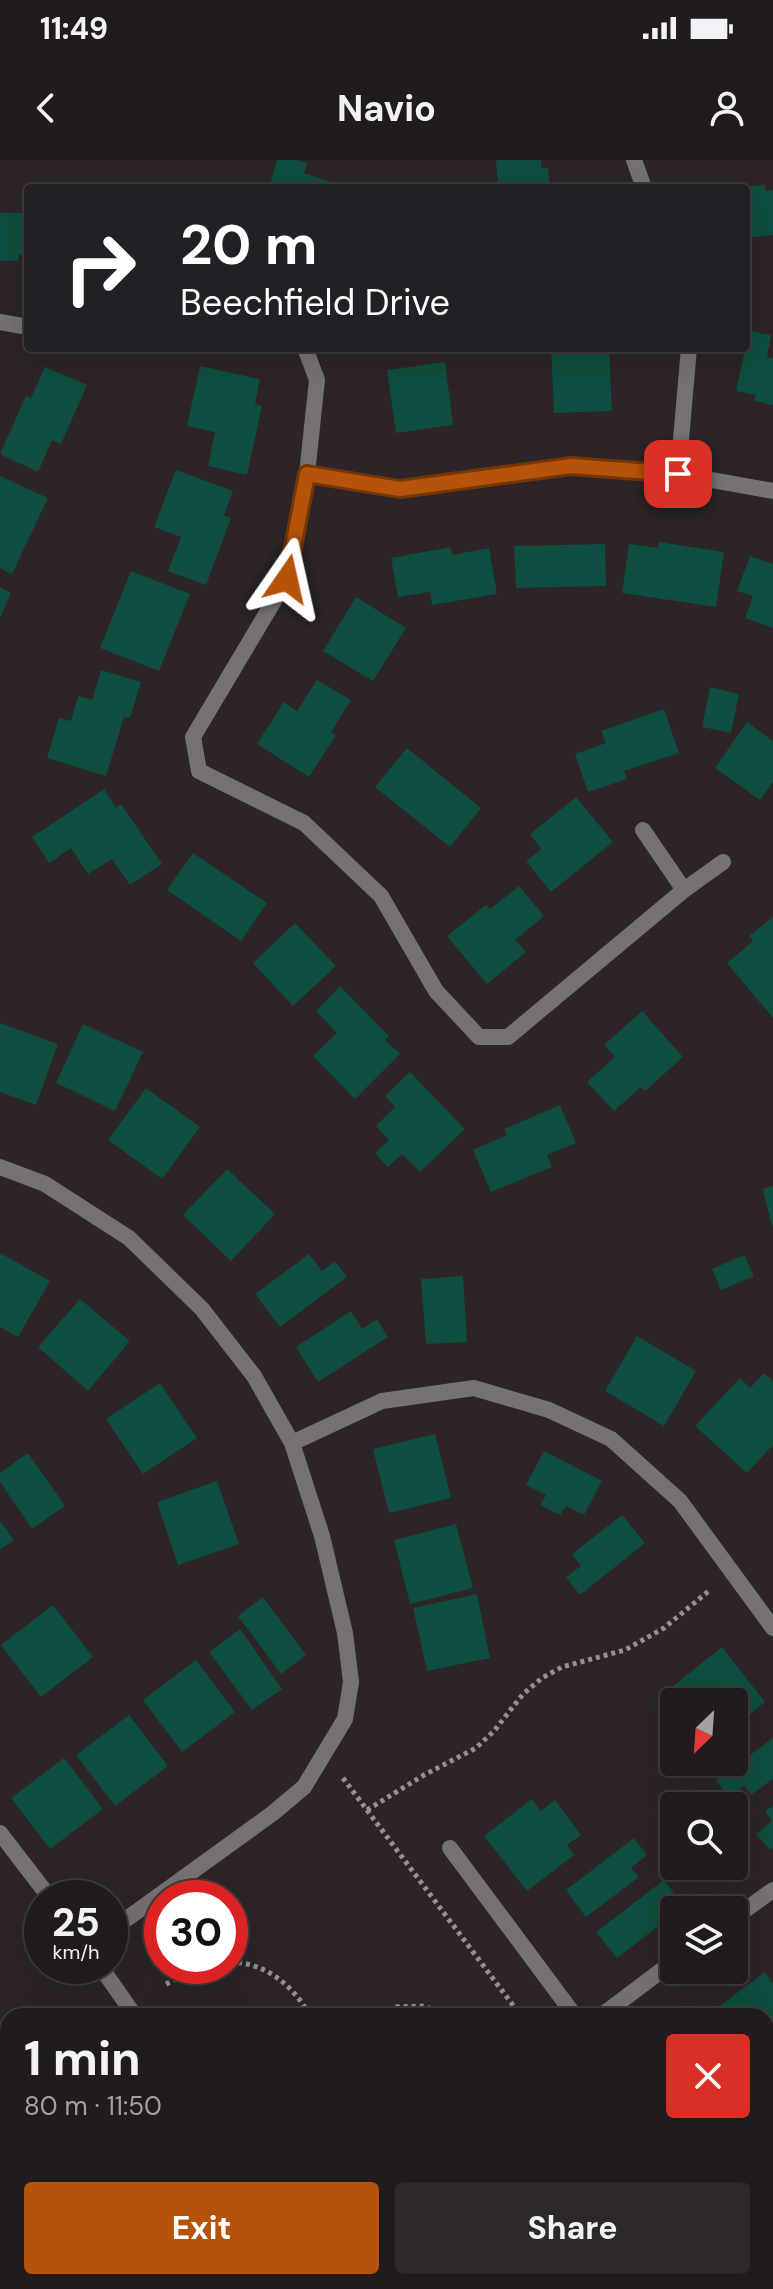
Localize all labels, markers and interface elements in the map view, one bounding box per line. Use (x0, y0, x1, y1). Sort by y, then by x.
text: 11:49 (40, 9, 108, 48)
text: Navio (337, 85, 436, 132)
icon: back (24, 86, 68, 130)
icon: person (705, 86, 749, 130)
text: 20 m (180, 208, 317, 281)
icon: right (48, 216, 152, 320)
text: Beechfield Drive (180, 279, 450, 326)
pin (644, 440, 712, 508)
icon: arrive (656, 452, 700, 496)
position arrow (245, 537, 329, 621)
north arrow (660, 1688, 748, 1776)
map controls (660, 1688, 748, 1984)
button: search (660, 1792, 748, 1880)
speed limit sign: 30 (144, 1880, 248, 1984)
text: 25 (52, 1896, 100, 1948)
button: layers (660, 1896, 748, 1984)
text: km/h (52, 1939, 100, 1965)
text: 1 min (24, 2027, 141, 2090)
button: close (666, 2034, 750, 2118)
text: 80 m · 11:50 (24, 2089, 162, 2123)
button: Exit (24, 2182, 379, 2274)
button: Share (395, 2182, 750, 2274)

